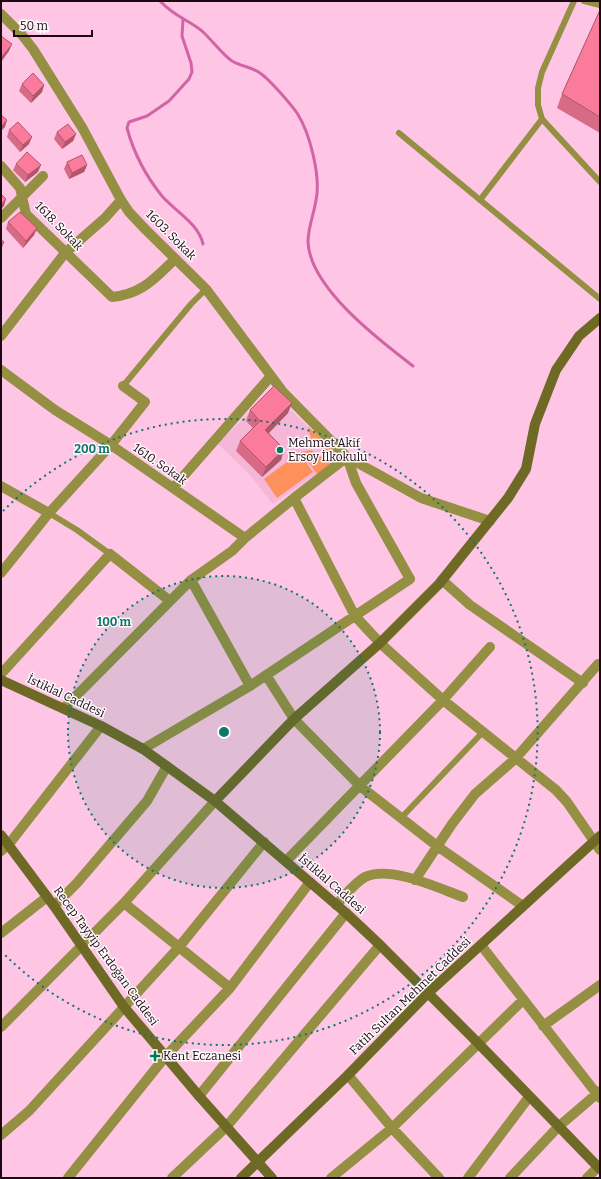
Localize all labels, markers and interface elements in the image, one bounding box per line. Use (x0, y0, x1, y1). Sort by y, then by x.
scale bar (14, 12, 92, 38)
text: 50 m (20, 19, 49, 33)
street label: 1618. Sokak (32, 199, 86, 253)
street label: 1603. Sokak (143, 207, 199, 263)
place label: Mehmet Akif Ersoy İlkokulu (288, 436, 368, 464)
street label: 1610. Sokak (130, 440, 190, 488)
text: 200 m (74, 442, 110, 456)
marker: Mehmet Akif Ersoy İlkokulu (275, 445, 285, 455)
text: 100 m (97, 615, 132, 629)
street label: İstiklal Caddesi (25, 671, 108, 720)
centre of rings (217, 725, 231, 739)
street label: İstiklal Caddesi (296, 850, 369, 917)
street label: Recep Tayyip Erdoğan Caddesi (51, 884, 161, 1029)
street label: Fatih Sultan Mehmet Caddesi (347, 934, 474, 1058)
place label: Kent Eczanesi (163, 1049, 242, 1063)
marker: Kent Eczanesi (150, 1051, 160, 1061)

